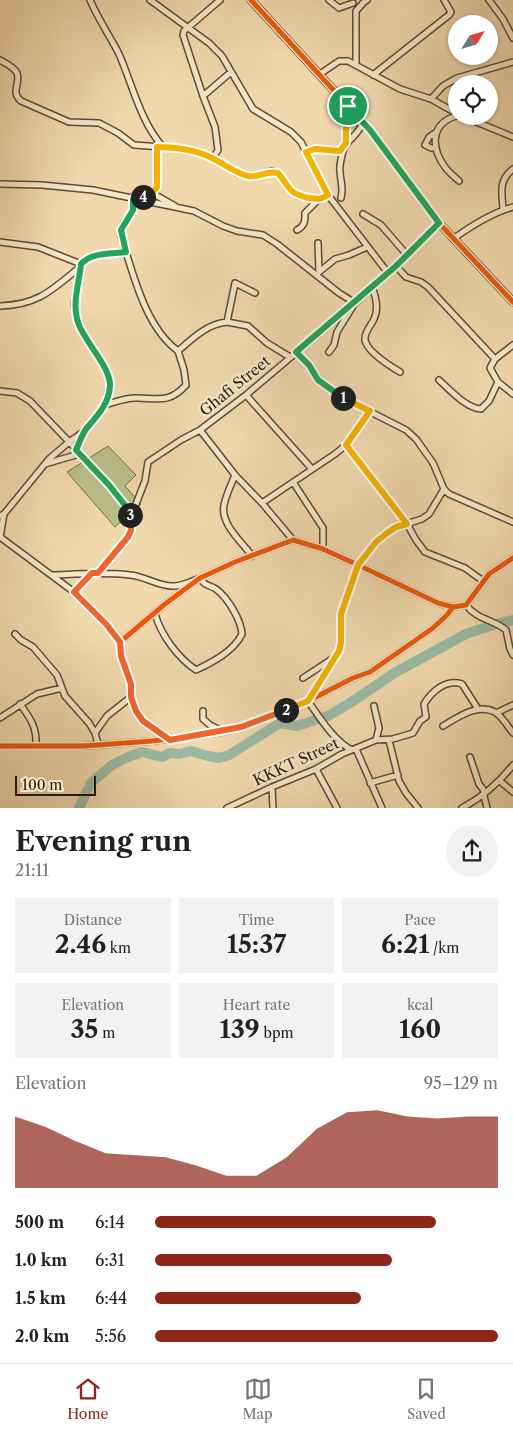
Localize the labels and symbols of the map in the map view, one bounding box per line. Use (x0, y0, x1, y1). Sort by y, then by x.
north arrow (448, 15, 498, 65)
pin (327, 85, 369, 127)
pin: 4 (130, 184, 156, 210)
street label: Ghafi Street (196, 351, 274, 420)
pin: 1 (330, 386, 356, 410)
pin: 3 (118, 502, 142, 528)
pin: 2 (274, 698, 298, 722)
street label: KKKT Street (250, 733, 342, 790)
scale bar (15, 773, 96, 796)

